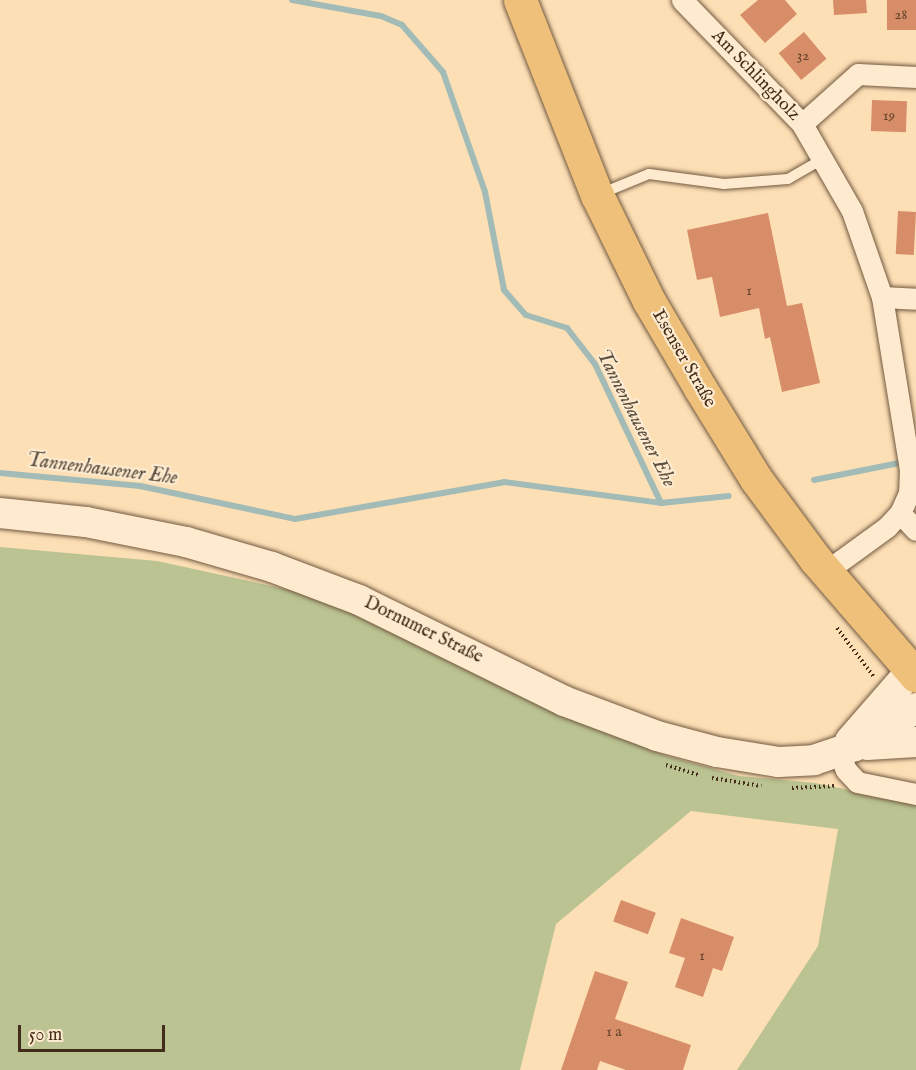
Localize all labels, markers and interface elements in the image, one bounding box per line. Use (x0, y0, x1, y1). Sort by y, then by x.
house number: 28 (895, 6, 907, 24)
street label: Am Schlingholz (706, 26, 804, 126)
house number: 32 (797, 47, 809, 65)
house number: 19 (883, 107, 895, 125)
house number: 1 (746, 282, 752, 300)
street label: Esenser Straße (646, 306, 720, 412)
water label: Tannenhausener Ehe (591, 345, 681, 491)
water label: Tannenhausener Ehe (25, 448, 179, 490)
street label: Dornumer Straße (360, 593, 486, 669)
house number: 1 (699, 947, 705, 965)
scale bar (21, 1013, 168, 1051)
house number: 1 a (606, 1023, 622, 1041)
text: 50 m (29, 1024, 62, 1047)

